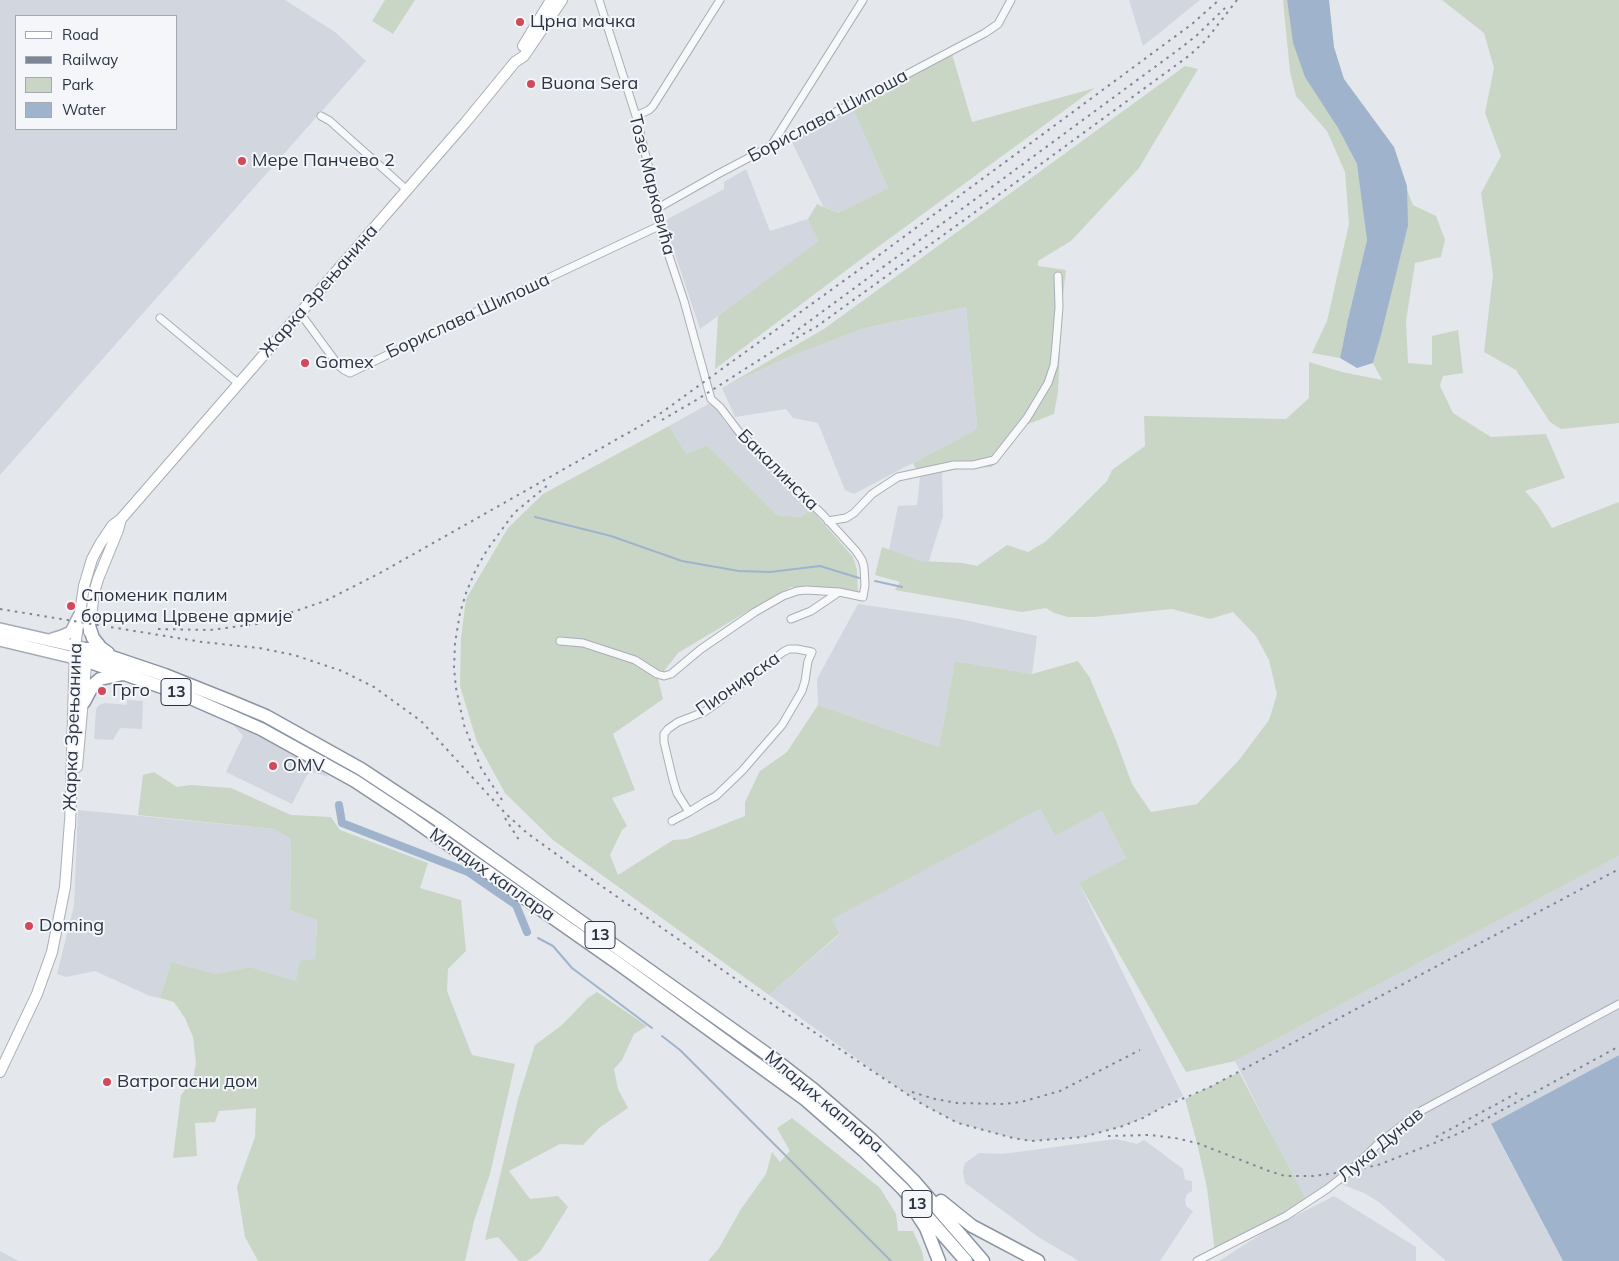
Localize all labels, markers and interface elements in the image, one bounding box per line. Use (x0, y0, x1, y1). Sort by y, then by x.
place label: Црна мачка (530, 11, 636, 33)
legend (15, 15, 178, 130)
marker: Црна мачка (514, 16, 526, 28)
text: Road (62, 25, 99, 44)
text: Railway (62, 50, 118, 69)
street label: Борислава Шипоша (744, 65, 912, 167)
place label: Buona Sera (541, 73, 638, 95)
text: Park (62, 75, 94, 94)
marker: Buona Sera (525, 78, 537, 90)
text: Water (62, 100, 106, 119)
street label: Тозе Марковића (624, 113, 680, 257)
place label: Мере Панчево 2 (252, 150, 395, 172)
marker: Мере Панчево 2 (236, 155, 248, 167)
street label: Жарка Зрењанина (256, 220, 382, 362)
street label: Борислава Шипоша (383, 269, 553, 363)
place label: Gomex (315, 352, 374, 374)
marker: Gomex (299, 357, 311, 369)
street label: Бакалинска (733, 425, 823, 515)
place label: Споменик палим борцима Црвене армије (81, 585, 293, 628)
marker: Споменик палим борцима Црвене армије (65, 600, 77, 612)
street label: Жарка Зрењанина (59, 642, 87, 812)
street label: Пионирска (692, 647, 784, 721)
road number: 13 (161, 679, 191, 706)
place label: Грго (112, 680, 150, 702)
marker: Грго (96, 685, 108, 697)
place label: OMV (283, 755, 325, 777)
marker: OMV (267, 760, 279, 772)
street label: Младих каплара (425, 824, 559, 926)
place label: Doming (39, 915, 104, 937)
marker: Doming (23, 920, 35, 932)
road number: 13 (585, 922, 615, 948)
street label: Младих каплара (760, 1046, 888, 1158)
place label: Ватрогасни дом (117, 1071, 258, 1093)
marker: Ватрогасни дом (101, 1076, 113, 1088)
street label: Лука Дунав (1334, 1103, 1428, 1187)
road number: 13 (902, 1190, 932, 1218)

